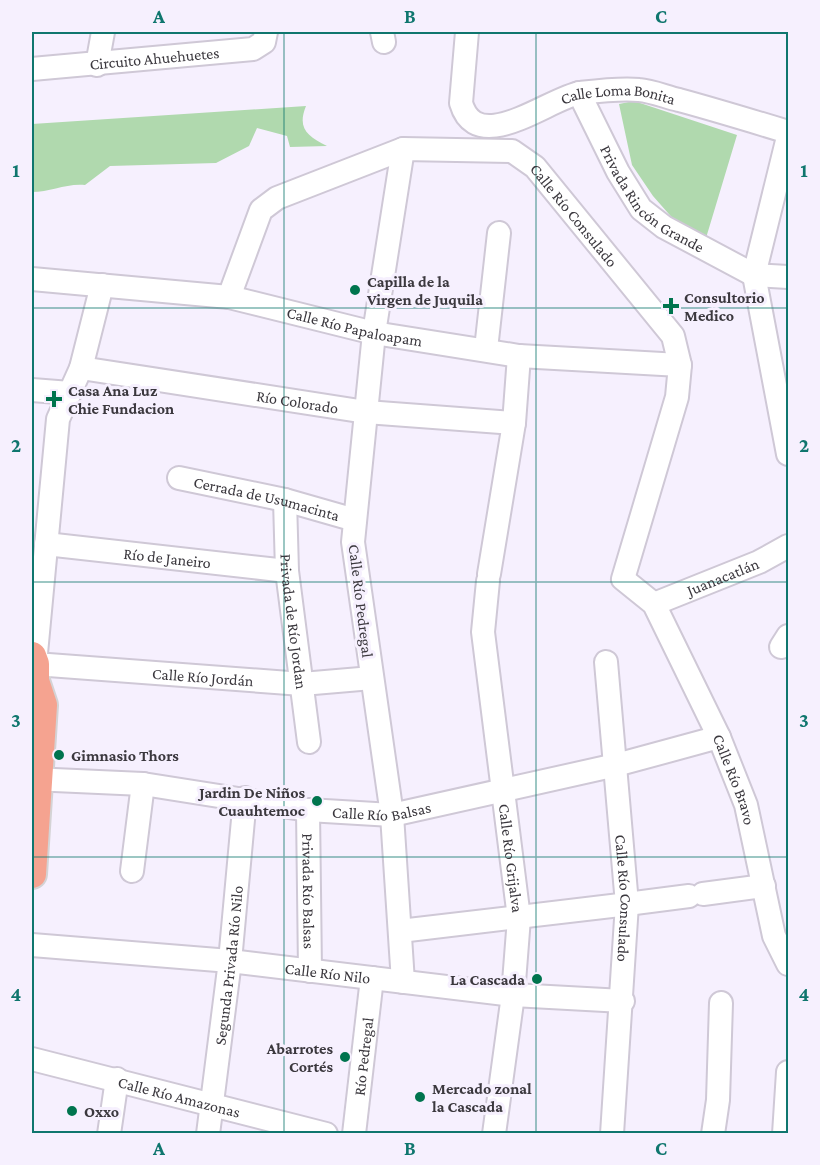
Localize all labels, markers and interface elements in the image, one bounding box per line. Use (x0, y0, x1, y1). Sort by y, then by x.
text: A (152, 5, 166, 27)
text: B (404, 5, 416, 27)
text: C (655, 5, 667, 27)
street label: Circuito Ahuehuetes (89, 44, 220, 72)
street label: Calle Loma Bonita (558, 81, 678, 107)
street label: Privada Rincón Grande (597, 142, 707, 255)
text: 1 (12, 159, 20, 181)
text: 1 (800, 159, 808, 181)
street label: Calle Río Consulado (527, 160, 621, 270)
place label: Capilla de la Virgen de Juquila (366, 273, 483, 308)
marker: Capilla de la Virgen de Juquila (348, 283, 362, 297)
place label: Consultorio Medico (684, 289, 765, 324)
marker: Consultorio Medico (662, 297, 680, 315)
street label: Calle Río Papaloapam (285, 303, 424, 349)
place label: Casa Ana Luz Chie Fundacion (68, 382, 174, 417)
street label: Río Colorado (255, 387, 340, 416)
marker: Casa Ana Luz Chie Fundacion (45, 390, 63, 408)
text: 2 (11, 434, 21, 456)
text: 2 (799, 434, 809, 456)
street label: Cerrada de Usumacinta (192, 473, 342, 524)
street label: Calle Río Pedregal (345, 543, 376, 659)
street label: Río de Janeiro (123, 544, 212, 571)
street label: Privada de Río Jordan (278, 554, 311, 691)
street label: Juanacatlán (682, 554, 762, 600)
street label: Calle Río Jordán (152, 664, 255, 689)
text: 3 (11, 709, 21, 731)
text: 3 (799, 709, 809, 731)
street label: Calle Río Bravo (710, 731, 758, 826)
place label: Gimnasio Thors (71, 747, 179, 764)
marker: Gimnasio Thors (52, 748, 66, 762)
place label: Jardin De Niños Cuauhtemoc (197, 784, 305, 819)
marker: Jardin De Niños Cuauhtemoc (310, 794, 324, 808)
street label: Calle Río Balsas (332, 798, 432, 823)
street label: Calle Río Grijalva (496, 803, 527, 914)
street label: Privada Río Balsas (300, 833, 318, 949)
street label: Calle Río Consulado (612, 834, 636, 962)
street label: Segunda Privada Río Nilo (211, 885, 245, 1046)
street label: Calle Río Nilo (284, 959, 371, 986)
place label: La Cascada (450, 971, 525, 988)
marker: La Cascada (530, 972, 544, 986)
text: 4 (11, 983, 22, 1005)
text: 4 (799, 983, 810, 1005)
street label: Río Pedregal (350, 1016, 376, 1097)
place label: Abarrotes Cortés (266, 1040, 333, 1075)
marker: Abarrotes Cortés (338, 1050, 352, 1064)
street label: Calle Río Amazonas (116, 1073, 242, 1120)
place label: Mercado zonal la Cascada (432, 1080, 532, 1115)
marker: Mercado zonal la Cascada (413, 1090, 427, 1104)
place label: Oxxo (84, 1103, 119, 1120)
marker: Oxxo (65, 1104, 79, 1118)
text: A (152, 1137, 166, 1159)
text: B (404, 1137, 416, 1159)
text: C (655, 1137, 667, 1159)

